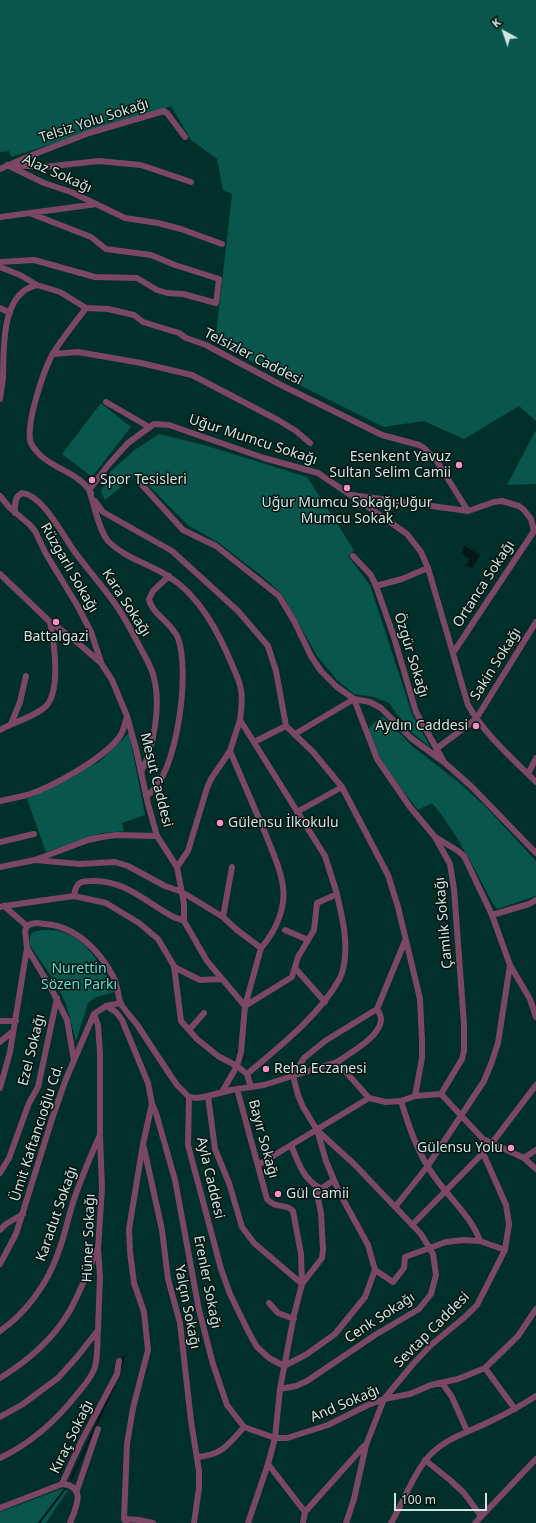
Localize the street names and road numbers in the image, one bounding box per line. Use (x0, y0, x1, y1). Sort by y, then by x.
street label: Telsiz Yolu Sokağı (37, 95, 151, 147)
street label: Alaz Sokağı (20, 151, 94, 197)
street label: Telsizler Caddesi (201, 325, 305, 389)
street label: Uğur Mumcu Sokağı (187, 411, 319, 469)
street label: Rüzgarlı Sokağı (37, 520, 101, 616)
street label: Ortanca Sokağı (450, 537, 518, 631)
street label: Kara Sokağı (98, 566, 154, 640)
street label: Özgür Sokağı (390, 611, 432, 699)
street label: Sakin Sokağı (467, 625, 525, 703)
street label: Mesut Caddesi (136, 731, 176, 829)
street label: Çamlık Sokağı (432, 877, 456, 969)
street label: Ezel Sokağı (15, 1012, 49, 1088)
street label: Ümit Kaftancıoğlu Cd. (7, 1062, 67, 1204)
street label: Bayır Sokağı (244, 1098, 282, 1180)
street label: Ayla Caddesi (192, 1136, 228, 1220)
street label: Karadut Sokağı (33, 1164, 81, 1264)
street label: Hüner Sokağı (79, 1193, 99, 1283)
street label: Erenler Sokağı (190, 1234, 224, 1330)
street label: Yalçın Sokağı (171, 1264, 203, 1350)
street label: Cenk Sokağı (342, 1289, 418, 1347)
street label: Sevtap Caddesi (391, 1289, 473, 1371)
street label: And Sokağı (308, 1382, 382, 1426)
street label: Kıraç Sokağı (47, 1397, 97, 1477)

